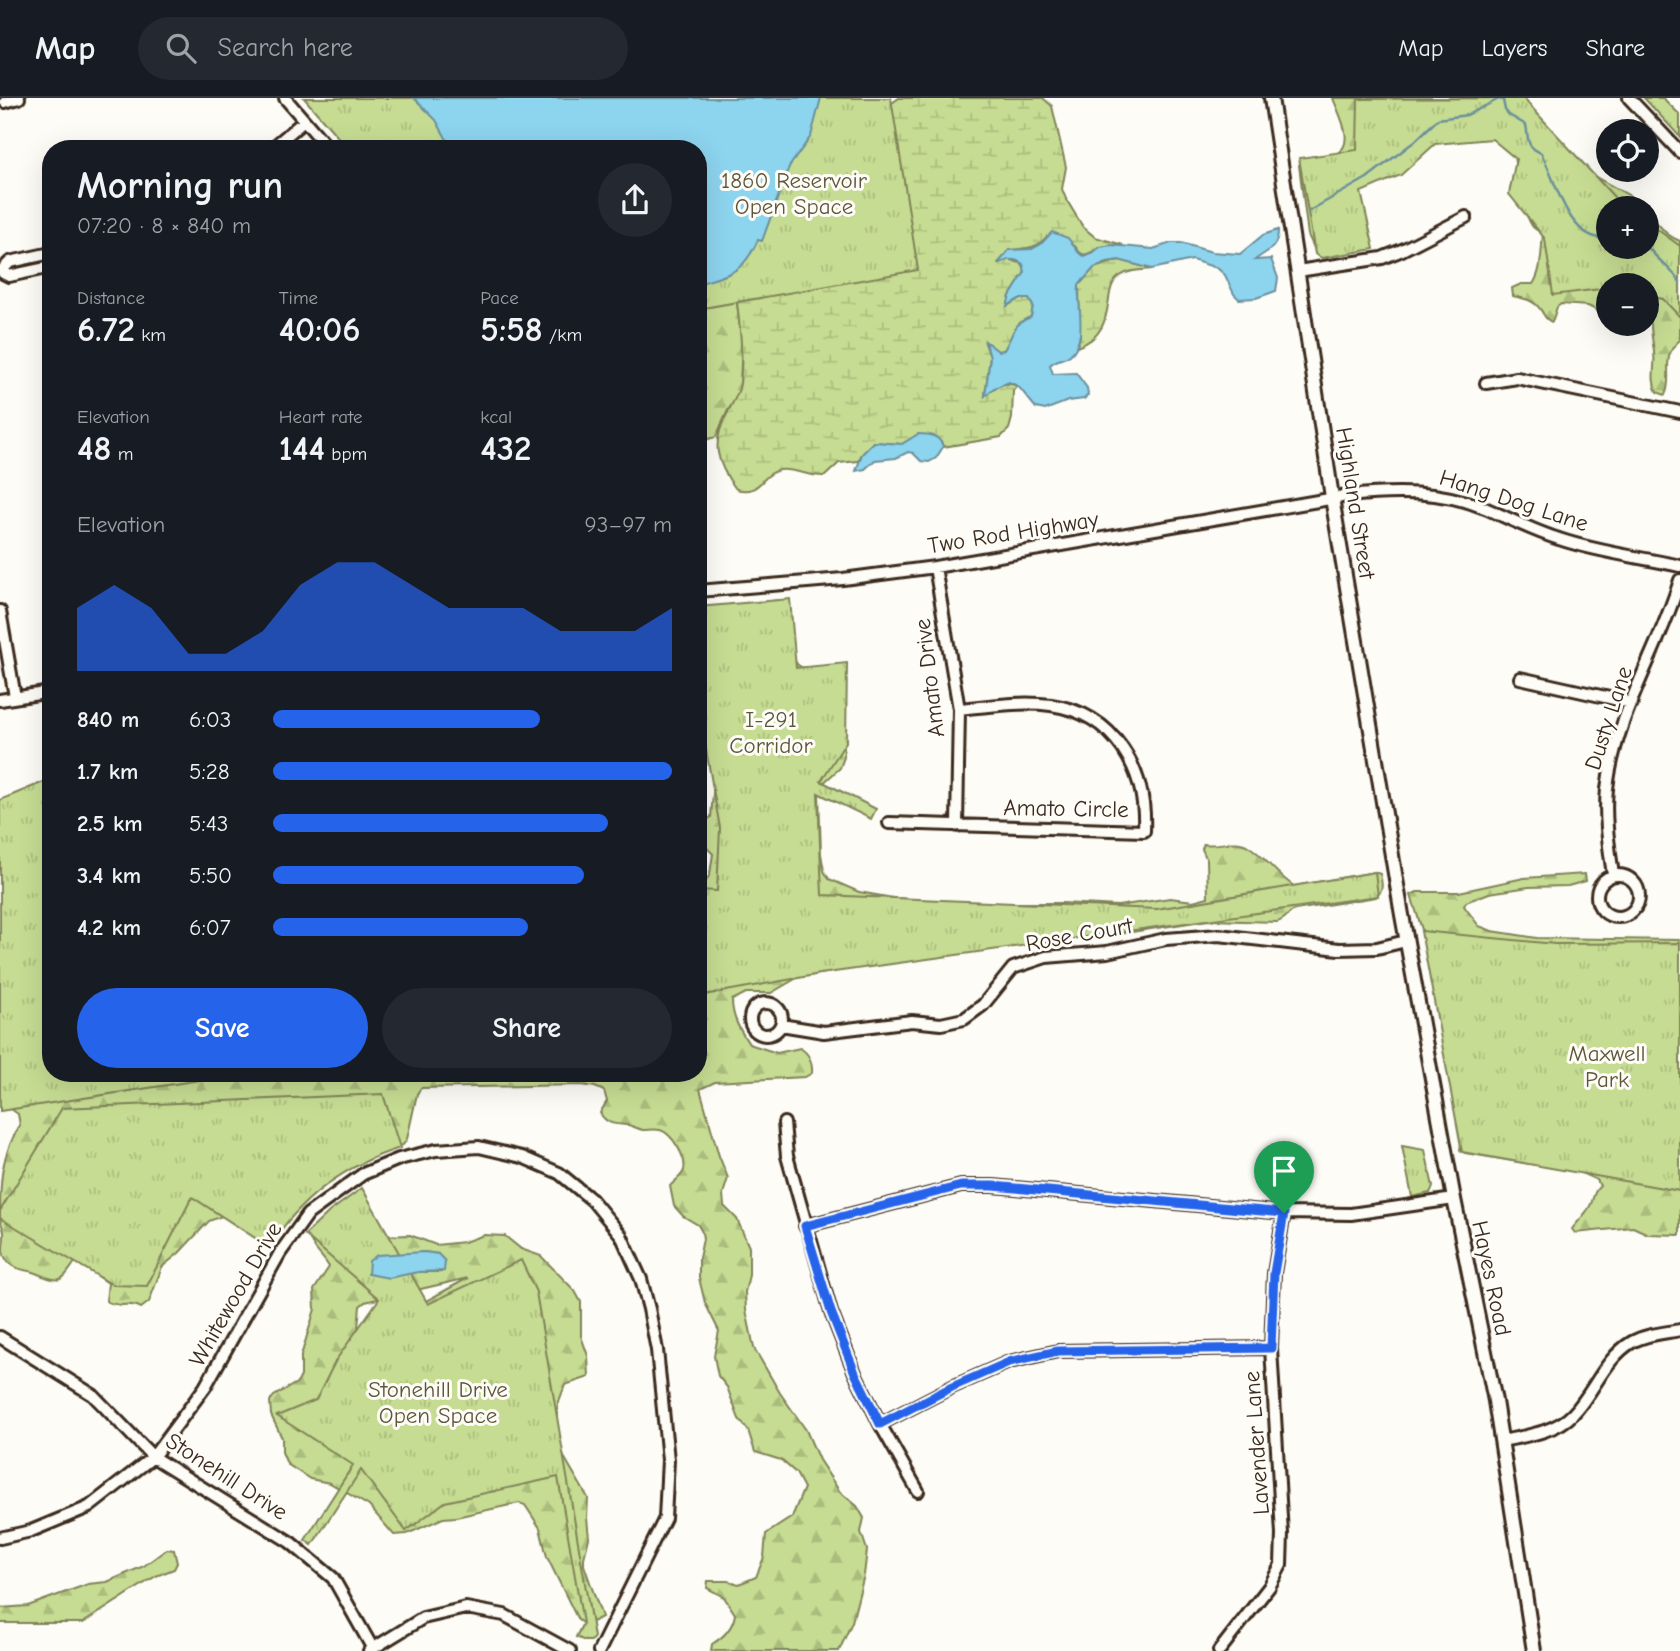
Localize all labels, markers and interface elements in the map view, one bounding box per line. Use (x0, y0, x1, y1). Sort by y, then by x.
search box (138, 17, 628, 80)
text: Map (35, 29, 96, 67)
icon: search (162, 29, 200, 67)
text: Search here (218, 33, 353, 63)
text: Map (1398, 34, 1444, 62)
text: Layers (1482, 34, 1547, 62)
text: Share (1585, 34, 1645, 62)
map controls (1596, 119, 1659, 336)
button: locate (1596, 119, 1659, 182)
button: share (598, 163, 672, 237)
text: Morning run (77, 164, 283, 208)
park label: 1860 Reservoir Open Space (721, 167, 868, 220)
button: + (1596, 196, 1659, 259)
text: 07:20 · 8 × 840 m (77, 212, 251, 239)
button: − (1596, 273, 1659, 336)
text: Distance (77, 287, 145, 309)
text: Time (279, 287, 318, 309)
text: Pace (480, 287, 519, 309)
text: 6.72 (77, 309, 135, 350)
text: 40:06 (279, 309, 361, 350)
text: 5:58 (480, 309, 543, 350)
text: km (135, 324, 166, 346)
text: /km (543, 324, 582, 346)
text: Elevation (77, 406, 150, 428)
text: Heart rate (279, 406, 362, 428)
text: kcal (480, 406, 512, 428)
street label: Highland Street (1330, 425, 1381, 582)
text: 48 (77, 428, 111, 469)
text: 144 (279, 428, 325, 469)
text: 432 (480, 428, 531, 469)
text: m (111, 443, 133, 465)
text: bpm (325, 443, 367, 465)
street label: Hang Dog Lane (1436, 464, 1592, 537)
street label: Two Rod Highway (926, 506, 1101, 559)
text: Elevation (77, 511, 165, 538)
text: 93–97 m (585, 511, 672, 538)
street label: Amato Drive (909, 617, 950, 739)
street label: Dusty Lane (1579, 663, 1638, 773)
text: 840 m (77, 706, 139, 733)
text: 6:03 (189, 706, 231, 733)
park label: I-291 Corridor (729, 706, 813, 759)
text: 1.7 km (77, 758, 138, 785)
text: 5:28 (189, 758, 230, 785)
street label: Amato Circle (1003, 794, 1129, 823)
text: 2.5 km (77, 810, 143, 837)
text: 5:43 (189, 810, 228, 837)
text: 3.4 km (77, 862, 141, 889)
text: 5:50 (189, 862, 232, 889)
street label: Rose Court (1024, 912, 1136, 957)
text: 4.2 km (77, 914, 141, 941)
text: 6:07 (189, 914, 231, 941)
button: Save (77, 988, 368, 1068)
button: Share (382, 988, 672, 1068)
park label: Maxwell Park (1569, 1040, 1645, 1093)
pin (1254, 1141, 1314, 1213)
icon: arrive (1265, 1152, 1303, 1190)
street label: Whitewood Drive (183, 1217, 288, 1371)
street label: Hayes Road (1466, 1218, 1517, 1338)
street label: Lavender Lane (1238, 1370, 1275, 1516)
park label: Stonehill Drive Open Space (368, 1376, 508, 1429)
street label: Stonehill Drive (161, 1427, 293, 1526)

